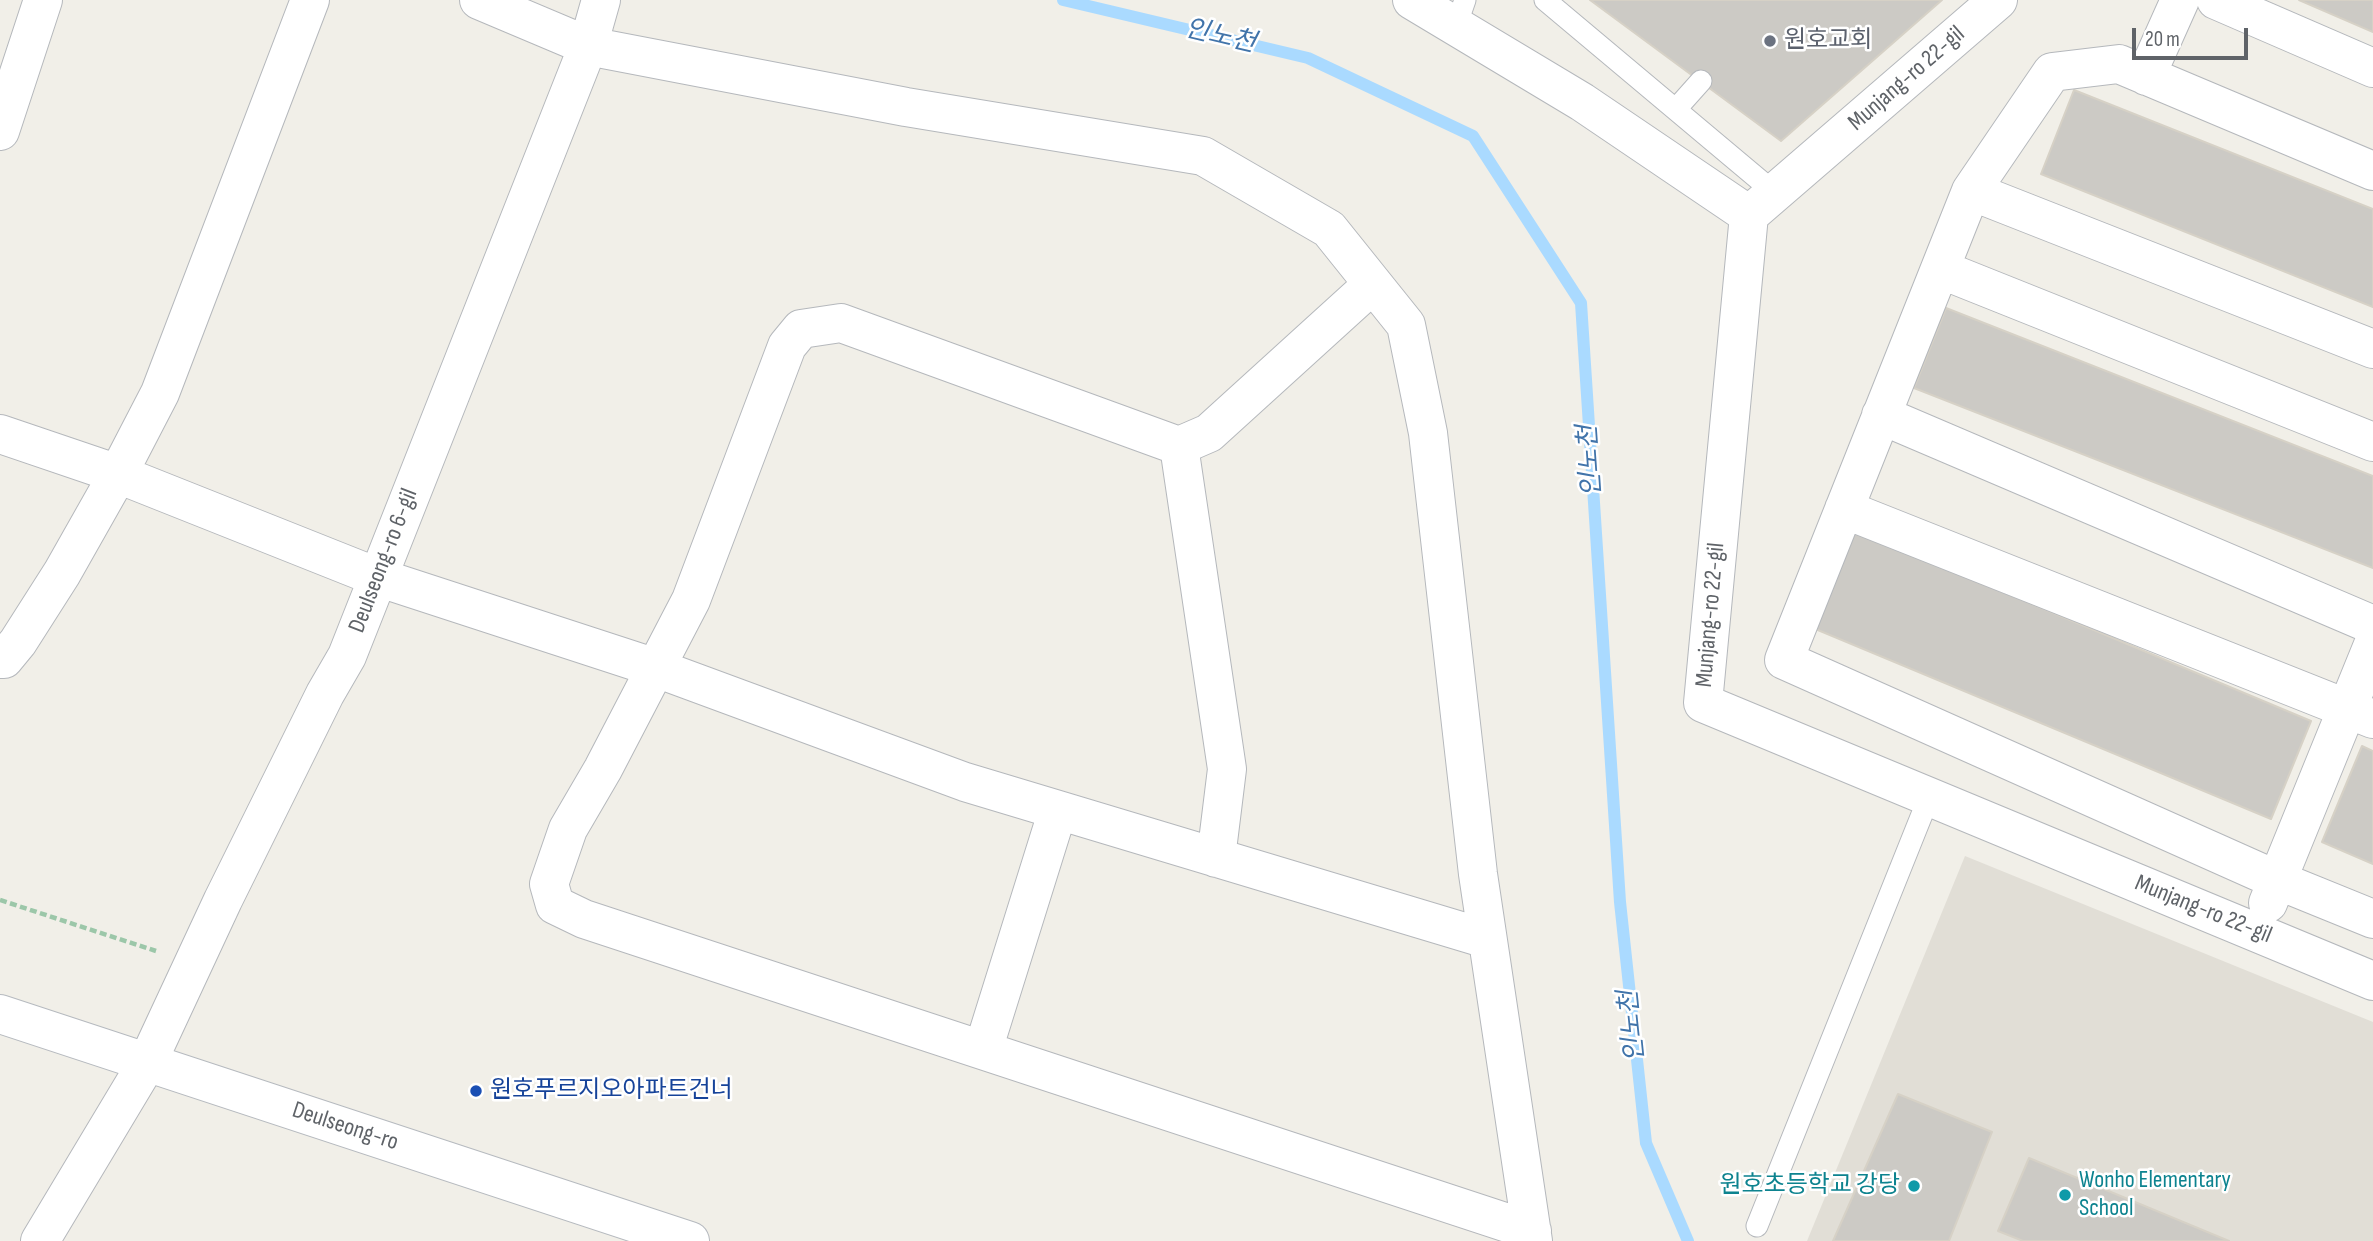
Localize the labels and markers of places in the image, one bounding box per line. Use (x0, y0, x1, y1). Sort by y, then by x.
place label: 원호교회 (1784, 27, 1872, 55)
marker: 원호교회 (1762, 33, 1778, 49)
place label: 원호푸르지오아파트건너 (490, 1077, 733, 1105)
marker: 원호푸르지오아파트건너 (468, 1083, 484, 1099)
place label: Wonho Elementary School (2079, 1167, 2231, 1223)
place label: 원호초등학교 강당 (1720, 1172, 1900, 1200)
marker: 원호초등학교 강당 (1906, 1178, 1922, 1194)
marker: Wonho Elementary School (2057, 1187, 2073, 1203)

